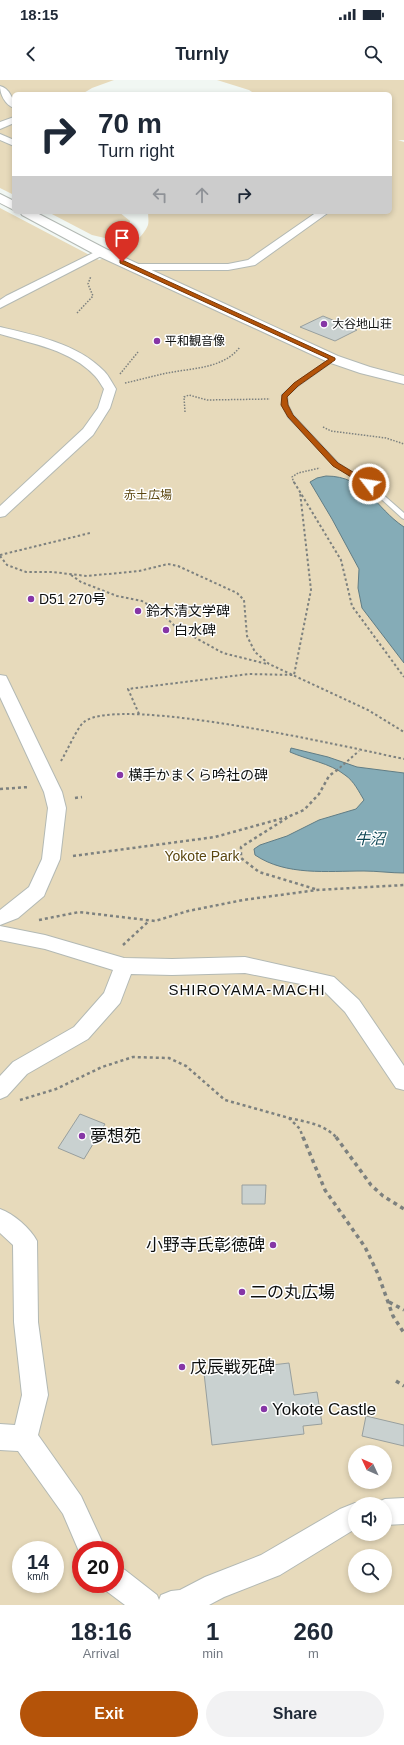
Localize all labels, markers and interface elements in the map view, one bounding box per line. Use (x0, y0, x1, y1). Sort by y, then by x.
text: 18:15 (20, 6, 58, 23)
icon: back (20, 43, 42, 65)
icon: search (362, 43, 384, 65)
text: Turnly (175, 44, 229, 64)
icon: right (32, 108, 84, 160)
text: 70 m (98, 108, 162, 139)
text: Turn right (98, 141, 174, 161)
icon: left (149, 184, 171, 206)
icon: ahead (191, 184, 213, 206)
icon: right (233, 184, 255, 206)
pin (105, 221, 139, 262)
icon: arrive (111, 227, 133, 249)
place label: 大谷地山荘 (332, 317, 392, 331)
marker: 大谷地山荘 (319, 319, 329, 329)
place label: 平和観音像 (165, 334, 225, 348)
marker: 平和観音像 (152, 336, 162, 346)
position arrow (348, 463, 390, 505)
park label: 赤土広場 (124, 488, 172, 502)
place label: D51 270号 (39, 591, 106, 607)
marker: D51 270号 (26, 594, 36, 604)
place label: 鈴木清文学碑 (146, 603, 230, 619)
marker: 鈴木清文学碑 (133, 606, 143, 616)
place label: 白水碑 (174, 622, 216, 638)
marker: 白水碑 (161, 625, 171, 635)
place label: 横手かまくら吟社の碑 (128, 767, 268, 783)
marker: 横手かまくら吟社の碑 (115, 770, 125, 780)
water label: 牛沼 (355, 830, 387, 847)
park label: Yokote Park (165, 848, 240, 864)
district label: SHIROYAMA-MACHI (168, 981, 326, 998)
place label: 夢想苑 (90, 1127, 141, 1146)
marker: 夢想苑 (77, 1131, 87, 1141)
place label: 小野寺氏彰徳碑 (146, 1236, 265, 1255)
marker: 小野寺氏彰徳碑 (268, 1240, 278, 1250)
place label: 二の丸広場 (250, 1283, 335, 1302)
marker: 二の丸広場 (237, 1287, 247, 1297)
place label: 戊辰戦死碑 (190, 1358, 275, 1377)
marker: 戊辰戦死碑 (177, 1362, 187, 1372)
place label: Yokote Castle (272, 1400, 376, 1419)
marker: Yokote Castle (259, 1404, 269, 1414)
north arrow (348, 1445, 392, 1489)
map controls (348, 1445, 392, 1593)
button: sound (348, 1497, 392, 1541)
speed limit sign: 20 (72, 1541, 124, 1593)
button: search (348, 1549, 392, 1593)
text: 14 (27, 1551, 49, 1573)
text: km/h (27, 1571, 49, 1582)
text: 18:16 (70, 1618, 132, 1645)
text: 1 (206, 1618, 219, 1645)
text: 260 (294, 1618, 334, 1645)
text: Arrival (83, 1646, 120, 1661)
text: min (202, 1646, 223, 1661)
text: m (308, 1646, 319, 1661)
button: Exit (20, 1691, 198, 1737)
button: Share (206, 1691, 384, 1737)

